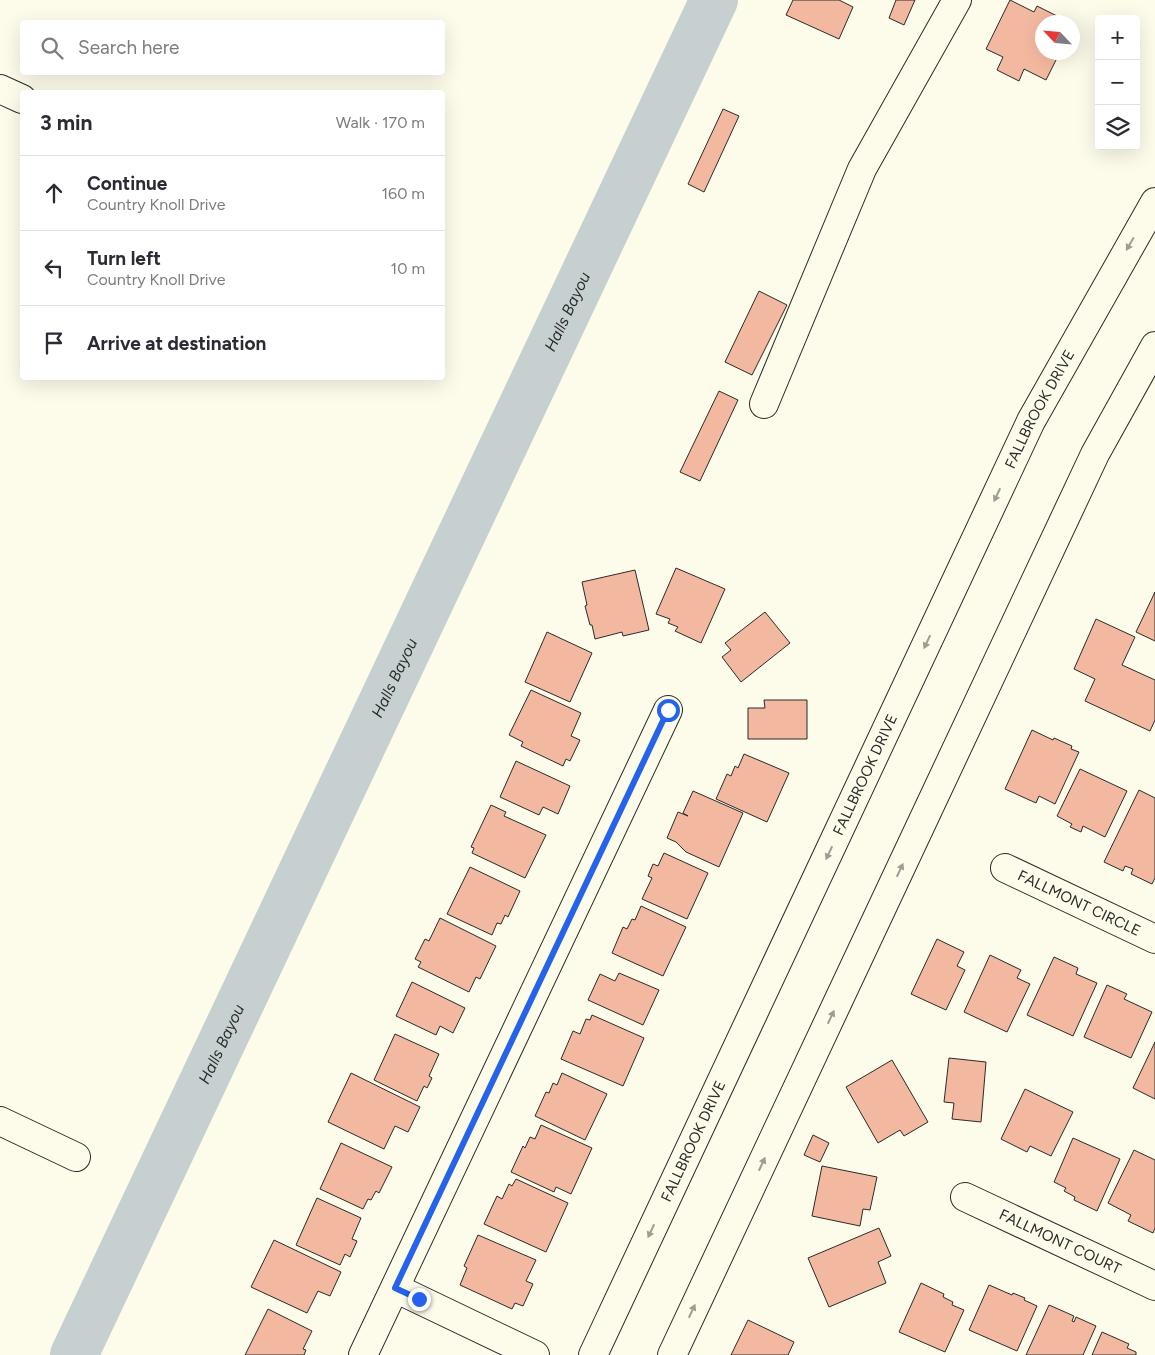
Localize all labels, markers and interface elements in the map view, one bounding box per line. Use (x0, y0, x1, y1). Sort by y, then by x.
north arrow (1035, 15, 1080, 60)
map controls (1095, 15, 1140, 150)
button: + (1095, 15, 1140, 60)
search box (20, 20, 445, 75)
icon: search (38, 34, 66, 62)
text: Search here (78, 36, 180, 59)
button: − (1095, 60, 1140, 105)
button: layers (1095, 105, 1140, 150)
text: 3 min (40, 110, 92, 135)
text: Walk · 170 m (336, 113, 425, 132)
text: Continue (87, 172, 167, 195)
icon: ahead (40, 179, 68, 207)
text: 160 m (382, 184, 425, 203)
text: Country Knoll Drive (87, 195, 225, 214)
one-way arrow (1126, 237, 1135, 250)
text: Turn left (87, 247, 161, 270)
icon: left (40, 254, 68, 282)
text: 10 m (391, 259, 425, 278)
water label: Halls Bayou (540, 269, 594, 355)
text: Country Knoll Drive (87, 270, 225, 289)
icon: arrive (40, 329, 68, 357)
text: Arrive at destination (87, 332, 266, 355)
street label: FALLBROOK DRIVE (1001, 347, 1078, 471)
one-way arrow (992, 488, 1000, 502)
water label: Halls Bayou (367, 635, 421, 721)
one-way arrow (923, 635, 931, 649)
route start (657, 699, 680, 722)
street label: FALLBROOK DRIVE (829, 711, 901, 838)
one-way arrow (824, 846, 832, 860)
one-way arrow (896, 863, 904, 877)
street label: FALLMONT CIRCLE (1015, 866, 1143, 940)
water label: Halls Bayou (194, 1001, 248, 1087)
one-way arrow (827, 1010, 835, 1024)
street label: FALLBROOK DRIVE (657, 1078, 729, 1205)
one-way arrow (758, 1157, 766, 1171)
street label: FALLMONT COURT (996, 1205, 1125, 1278)
one-way arrow (646, 1224, 654, 1238)
route end (408, 1288, 431, 1311)
one-way arrow (689, 1304, 697, 1318)

